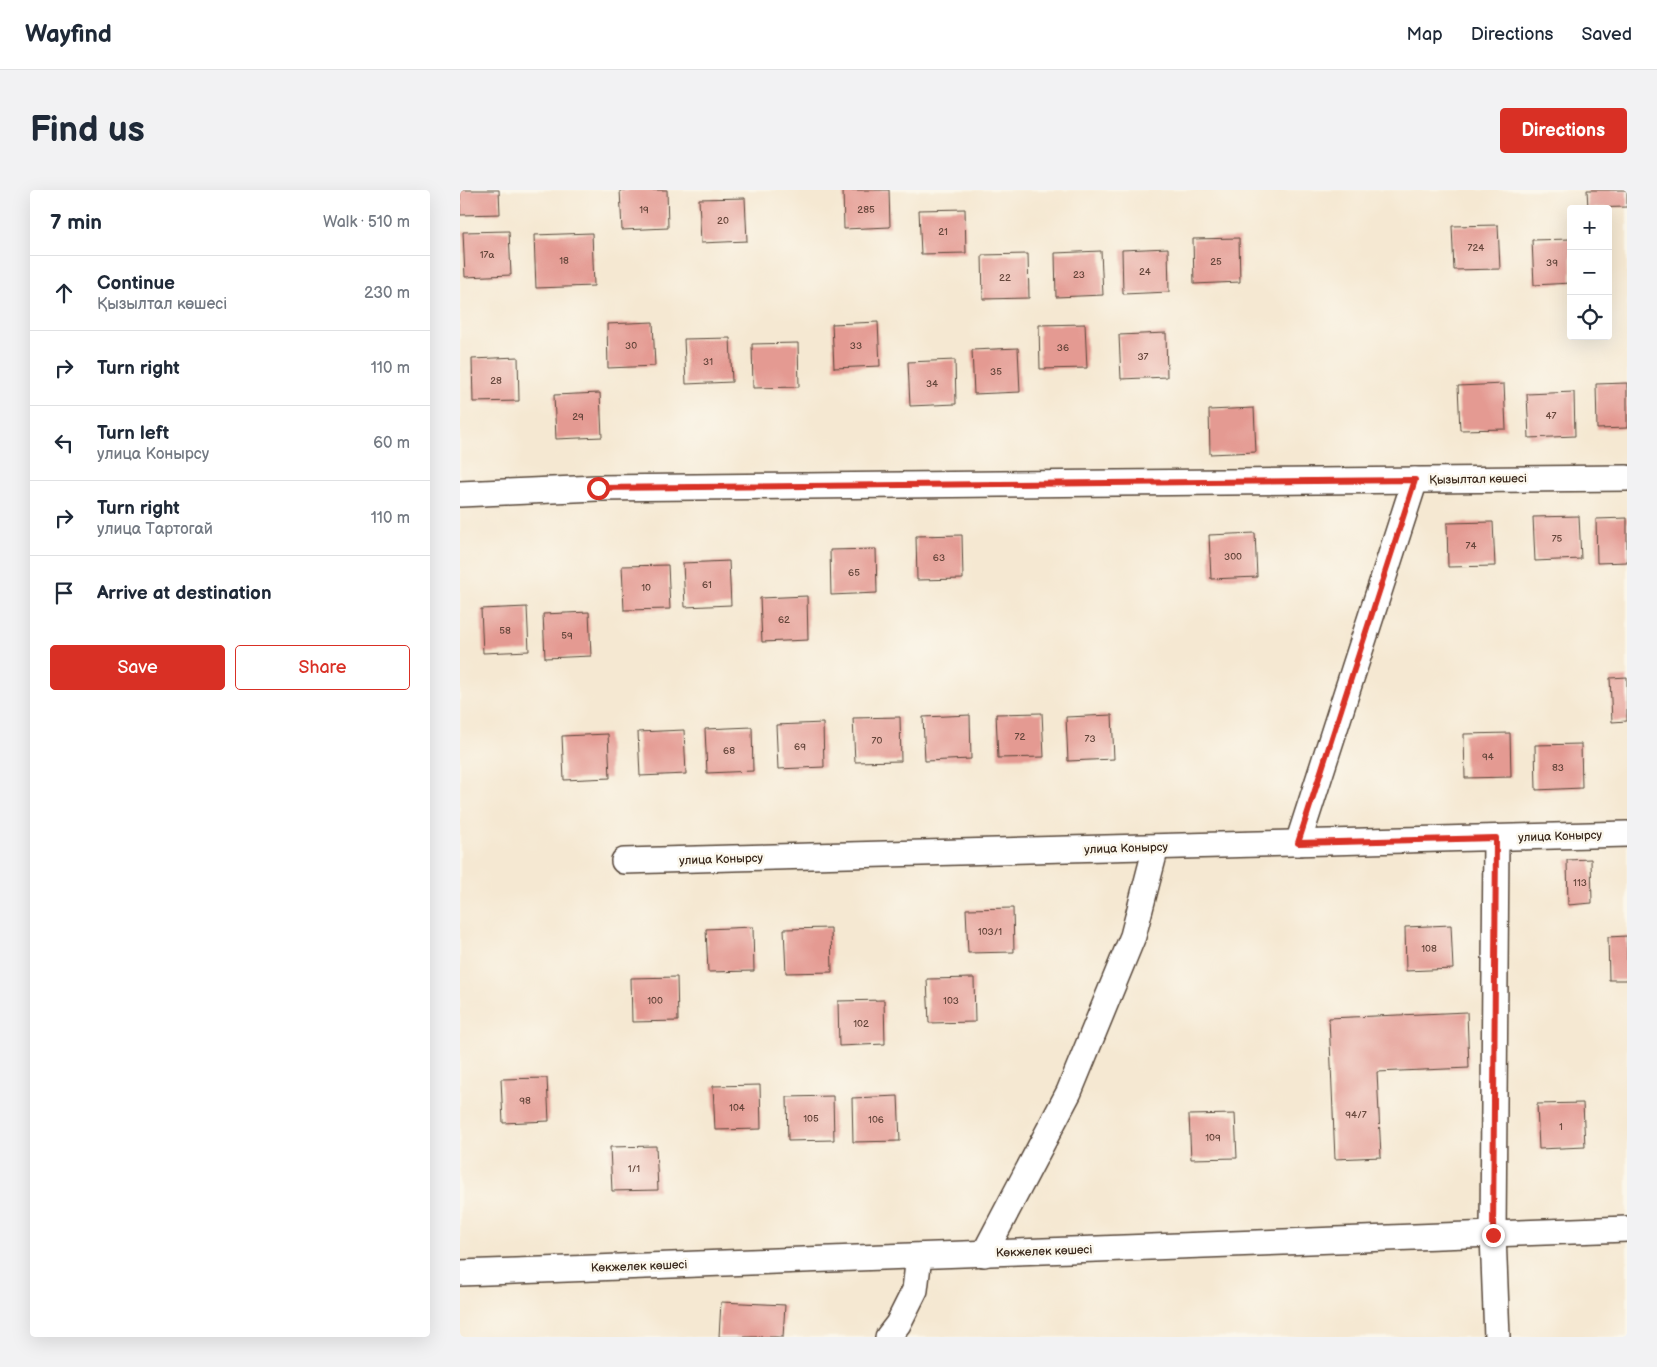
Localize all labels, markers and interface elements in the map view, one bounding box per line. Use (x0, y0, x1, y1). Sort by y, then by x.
text: Wayfind (25, 20, 112, 49)
text: Map (1407, 24, 1443, 45)
text: Directions (1471, 24, 1553, 45)
text: Saved (1581, 24, 1632, 45)
button: Directions (1500, 108, 1627, 153)
text: Find us (30, 109, 145, 152)
house number: 19 (639, 204, 649, 216)
house number: 285 (857, 204, 875, 216)
map controls (1567, 205, 1612, 340)
button: + (1567, 205, 1612, 250)
text: 7 min (50, 210, 102, 235)
text: Walk · 510 m (323, 213, 410, 232)
house number: 20 (717, 215, 729, 227)
house number: 21 (938, 226, 948, 238)
house number: 724 (1468, 242, 1484, 254)
house number: 17а (480, 249, 494, 261)
button: − (1567, 250, 1612, 295)
house number: 18 (559, 255, 569, 267)
house number: 25 (1210, 256, 1222, 268)
house number: 39 (1546, 257, 1558, 269)
house number: 24 (1139, 266, 1151, 278)
house number: 23 (1073, 269, 1085, 281)
text: Continue (97, 272, 175, 295)
house number: 22 (999, 272, 1011, 284)
icon: ahead (50, 279, 78, 307)
text: 230 m (364, 284, 410, 303)
text: Қызылтал көшесі (97, 295, 227, 314)
button: locate (1567, 295, 1612, 340)
house number: 30 (625, 340, 637, 352)
house number: 33 (850, 340, 862, 352)
house number: 36 (1057, 342, 1069, 354)
house number: 37 (1137, 351, 1149, 363)
icon: right (50, 354, 78, 382)
house number: 31 (703, 356, 713, 368)
text: Turn right (97, 357, 180, 380)
text: 110 m (371, 359, 410, 378)
house number: 35 (990, 366, 1002, 378)
house number: 28 (490, 375, 502, 387)
house number: 34 (926, 378, 938, 390)
house number: 47 (1545, 410, 1557, 422)
house number: 29 (572, 411, 584, 423)
text: Turn left (97, 422, 169, 445)
icon: left (50, 429, 78, 457)
text: 60 m (373, 434, 410, 453)
text: улица Конырсу (97, 445, 209, 464)
street label: Қызылтал көшесі (1429, 471, 1527, 488)
route start (587, 477, 610, 500)
text: Turn right (97, 497, 180, 520)
icon: right (50, 504, 78, 532)
text: 110 m (371, 509, 410, 528)
text: улица Тартогай (97, 520, 213, 539)
house number: 75 (1552, 533, 1563, 545)
house number: 74 (1465, 540, 1477, 552)
house number: 300 (1224, 551, 1242, 563)
house number: 63 (933, 552, 945, 564)
house number: 65 (848, 567, 860, 579)
icon: arrive (50, 579, 78, 607)
house number: 61 (702, 579, 712, 591)
text: Arrive at destination (97, 582, 272, 605)
house number: 10 (641, 582, 651, 594)
house number: 62 (778, 614, 790, 626)
house number: 58 (499, 625, 511, 637)
house number: 59 (561, 630, 573, 642)
button: Save (50, 645, 225, 690)
button: Share (235, 645, 410, 690)
house number: 72 (1015, 731, 1026, 743)
house number: 73 (1084, 733, 1096, 745)
house number: 70 (872, 735, 883, 747)
house number: 69 (794, 741, 806, 753)
house number: 68 (723, 745, 735, 757)
house number: 94 (1482, 751, 1494, 763)
house number: 83 (1552, 762, 1564, 774)
street label: улица Конырсу (1518, 828, 1603, 845)
street label: улица Конырсу (1084, 840, 1169, 857)
street label: улица Конырсу (679, 851, 764, 868)
house number: 113 (1573, 877, 1587, 889)
house number: 103/1 (978, 926, 1002, 938)
house number: 108 (1421, 943, 1437, 955)
house number: 100 (647, 995, 663, 1007)
house number: 103 (943, 995, 959, 1007)
house number: 102 (853, 1018, 869, 1030)
house number: 98 (519, 1095, 531, 1107)
house number: 104 (729, 1102, 745, 1114)
house number: 94/7 (1345, 1109, 1367, 1121)
house number: 105 (803, 1113, 819, 1125)
house number: 106 (868, 1114, 884, 1126)
house number: 1 (1559, 1121, 1563, 1133)
house number: 109 (1205, 1132, 1221, 1144)
house number: 1/1 (628, 1163, 640, 1175)
route end (1482, 1224, 1505, 1247)
street label: Көкжелек көшесі (995, 1242, 1093, 1261)
street label: Көкжелек көшесі (590, 1257, 688, 1276)

